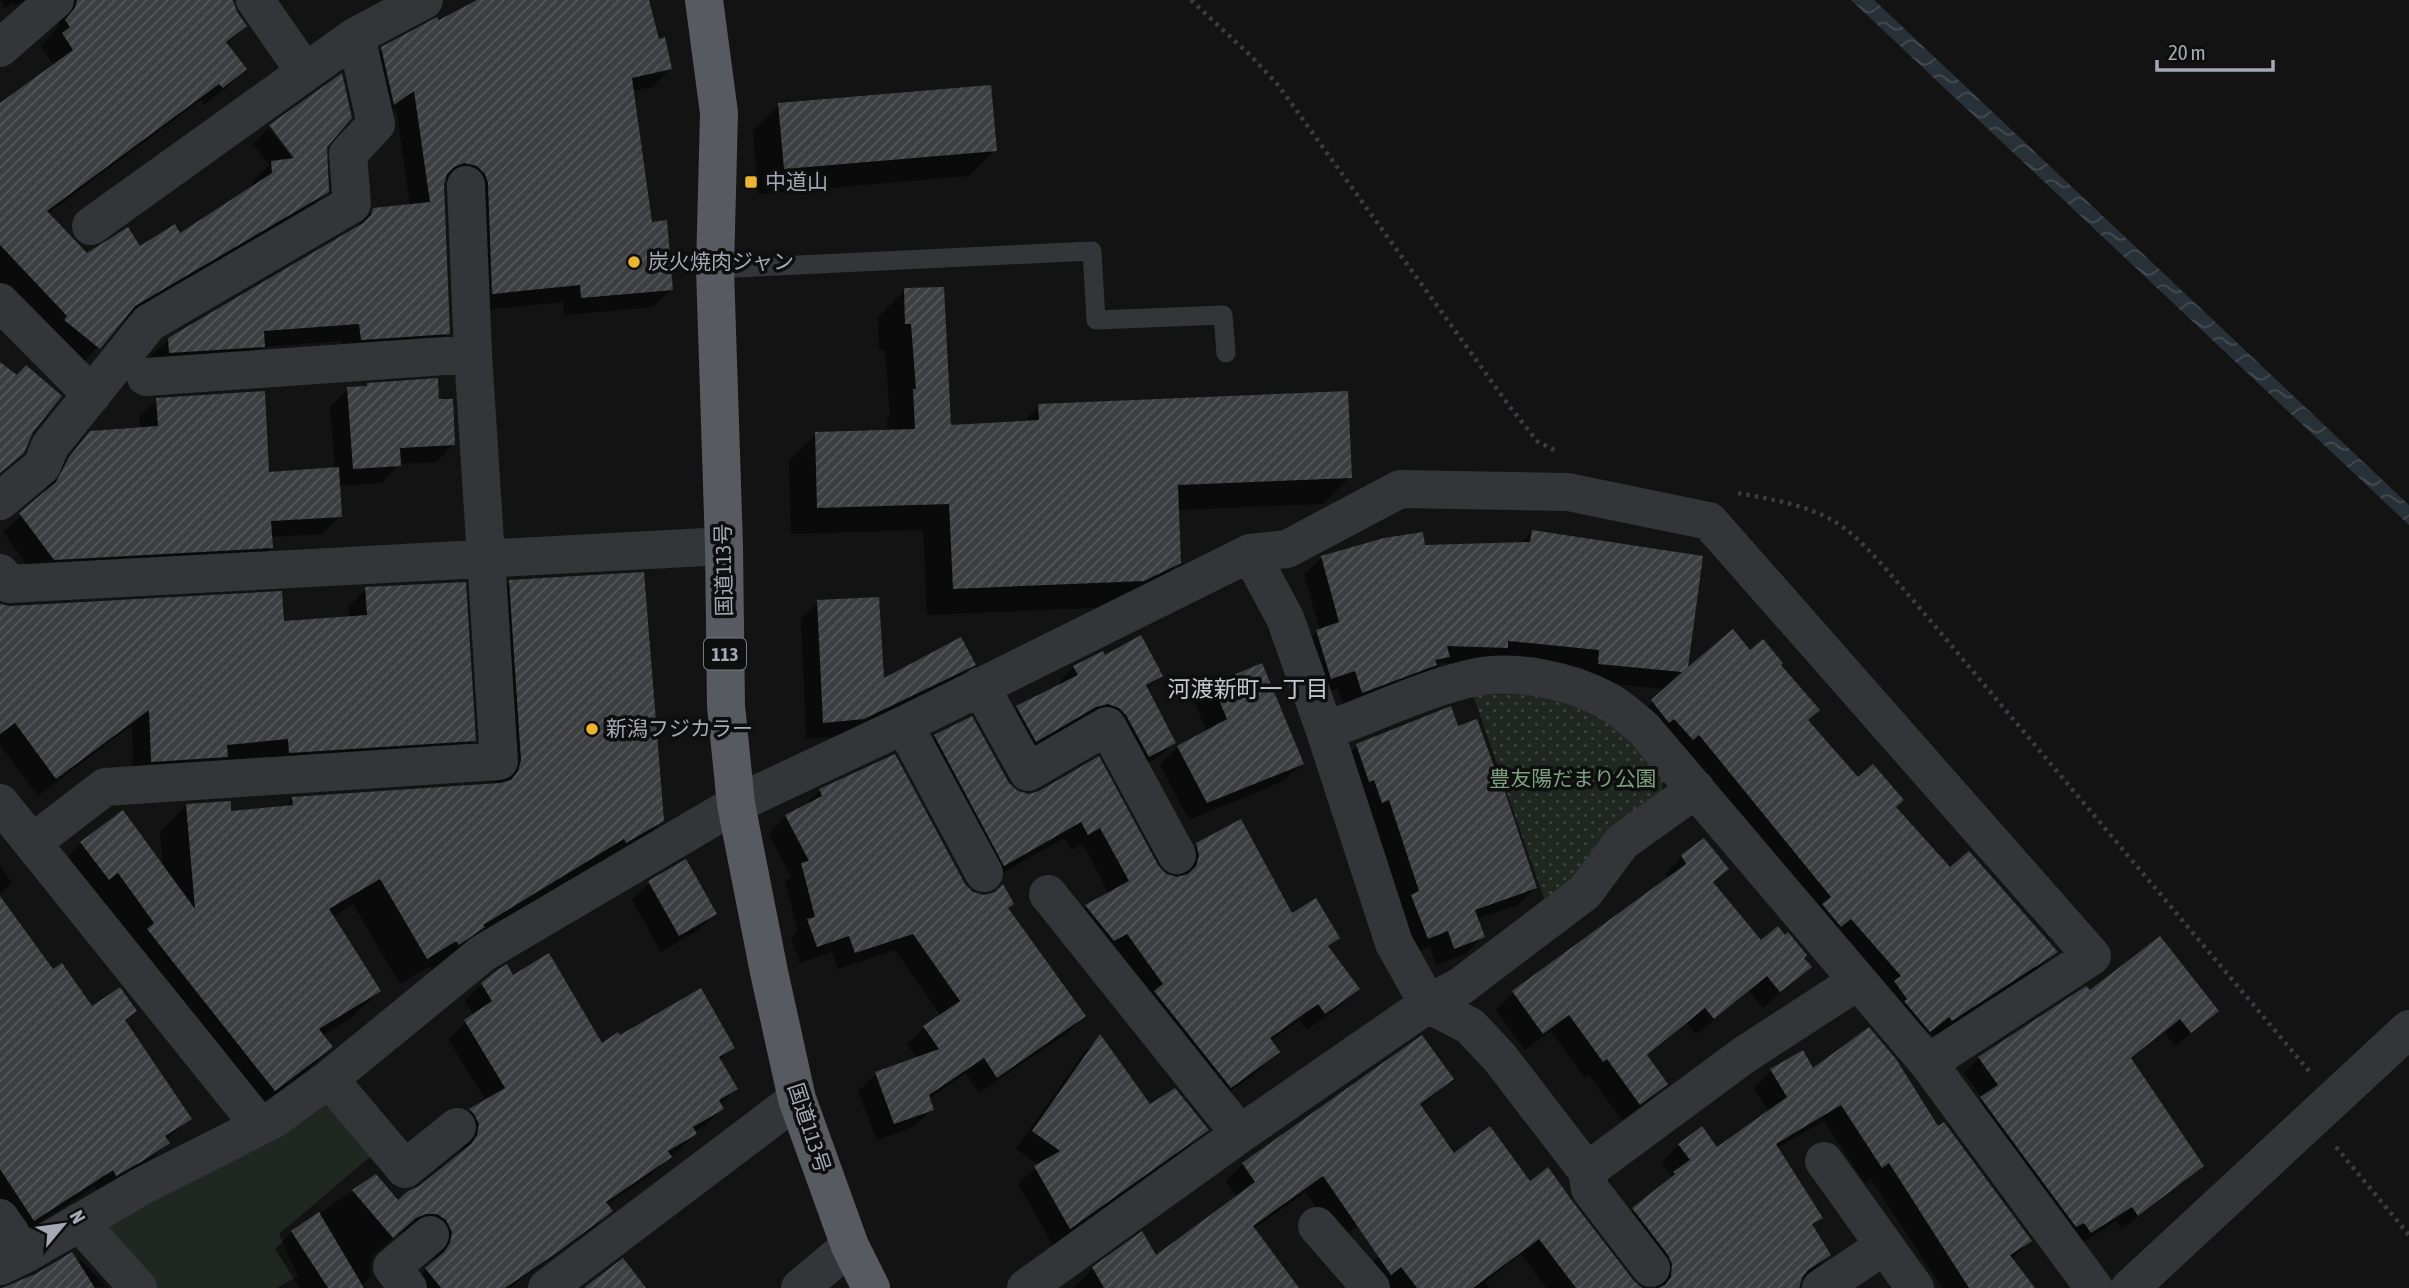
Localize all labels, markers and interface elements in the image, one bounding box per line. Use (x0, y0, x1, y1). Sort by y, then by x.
scale bar (2157, 28, 2272, 72)
text: 20 m (2168, 40, 2206, 64)
place label: 中道山 (765, 169, 828, 193)
marker: 中道山 (743, 174, 759, 190)
place label: 炭火焼肉ジャン (648, 249, 794, 273)
marker: 炭火焼肉ジャン (626, 254, 642, 270)
street label: 国道113号 (710, 524, 736, 617)
road number: 113 (704, 638, 746, 670)
district label: 河渡新町一丁目 (1168, 676, 1329, 702)
place label: 新潟フジカラー (606, 716, 753, 740)
marker: 新潟フジカラー (584, 721, 600, 737)
park label: 豊友陽だまり公園 (1489, 766, 1657, 790)
street label: 国道113号 (784, 1080, 836, 1175)
north arrow (28, 1190, 98, 1260)
text: N (66, 1207, 90, 1227)

